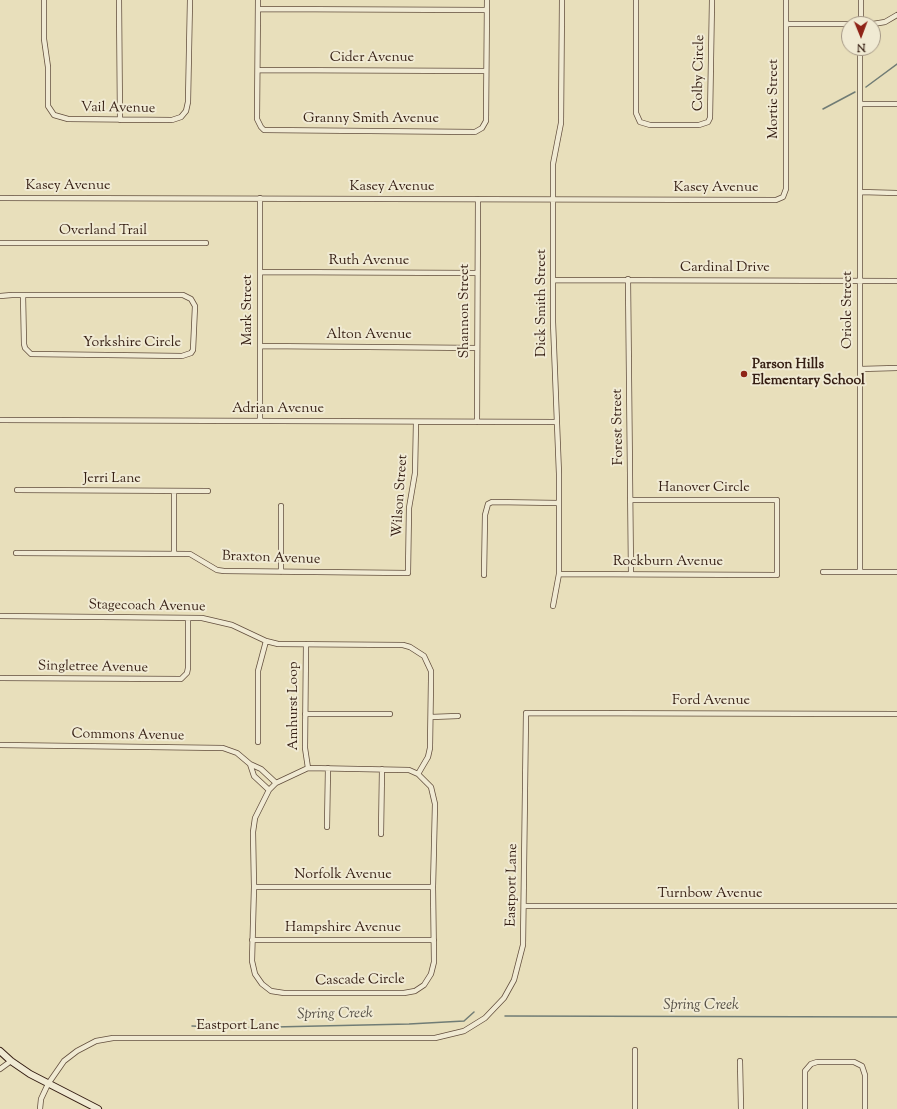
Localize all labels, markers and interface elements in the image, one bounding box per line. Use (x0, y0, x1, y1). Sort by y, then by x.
north arrow (841, 16, 881, 56)
street label: Colby Circle (691, 35, 709, 111)
text: N (857, 39, 866, 55)
street label: Cider Avenue (330, 51, 414, 67)
street label: Mortie Street (767, 59, 783, 139)
street label: Vail Avenue (81, 100, 155, 118)
street label: Granny Smith Avenue (303, 112, 439, 128)
street label: Kasey Avenue (25, 179, 111, 195)
street label: Kasey Avenue (349, 180, 435, 196)
street label: Kasey Avenue (673, 181, 759, 197)
street label: Overland Trail (59, 224, 147, 240)
street label: Dick Smith Street (535, 249, 551, 357)
street label: Ruth Avenue (329, 254, 409, 270)
street label: Cardinal Drive (680, 261, 770, 277)
street label: Shannon Street (458, 264, 474, 358)
street label: Oriole Street (841, 271, 857, 349)
street label: Mark Street (241, 274, 257, 346)
street label: Alton Avenue (326, 328, 412, 344)
street label: Yorkshire Circle (83, 336, 181, 352)
place label: Parson Hills Elementary School (752, 358, 865, 390)
marker: Parson Hills Elementary School (739, 369, 749, 379)
street label: Forest Street (610, 389, 628, 465)
street label: Adrian Avenue (232, 402, 324, 418)
street label: Wilson Street (390, 454, 412, 538)
street label: Jerri Lane (83, 472, 141, 488)
street label: Hanover Circle (658, 481, 750, 497)
street label: Braxton Avenue (221, 549, 321, 569)
street label: Rockburn Avenue (613, 555, 723, 571)
street label: Stagecoach Avenue (88, 598, 206, 616)
street label: Singletree Avenue (38, 659, 148, 677)
street label: Amhurst Loop (287, 662, 303, 750)
street label: Ford Avenue (672, 694, 750, 710)
street label: Commons Avenue (71, 727, 185, 745)
street label: Eastport Lane (504, 843, 522, 927)
street label: Norfolk Avenue (294, 868, 392, 884)
street label: Turnbow Avenue (657, 887, 763, 903)
street label: Hampshire Avenue (285, 921, 401, 937)
street label: Cascade Circle (315, 972, 405, 990)
water label: Spring Creek (663, 997, 739, 1015)
water label: Spring Creek (297, 1005, 373, 1025)
street label: Eastport Lane (196, 1019, 280, 1035)

